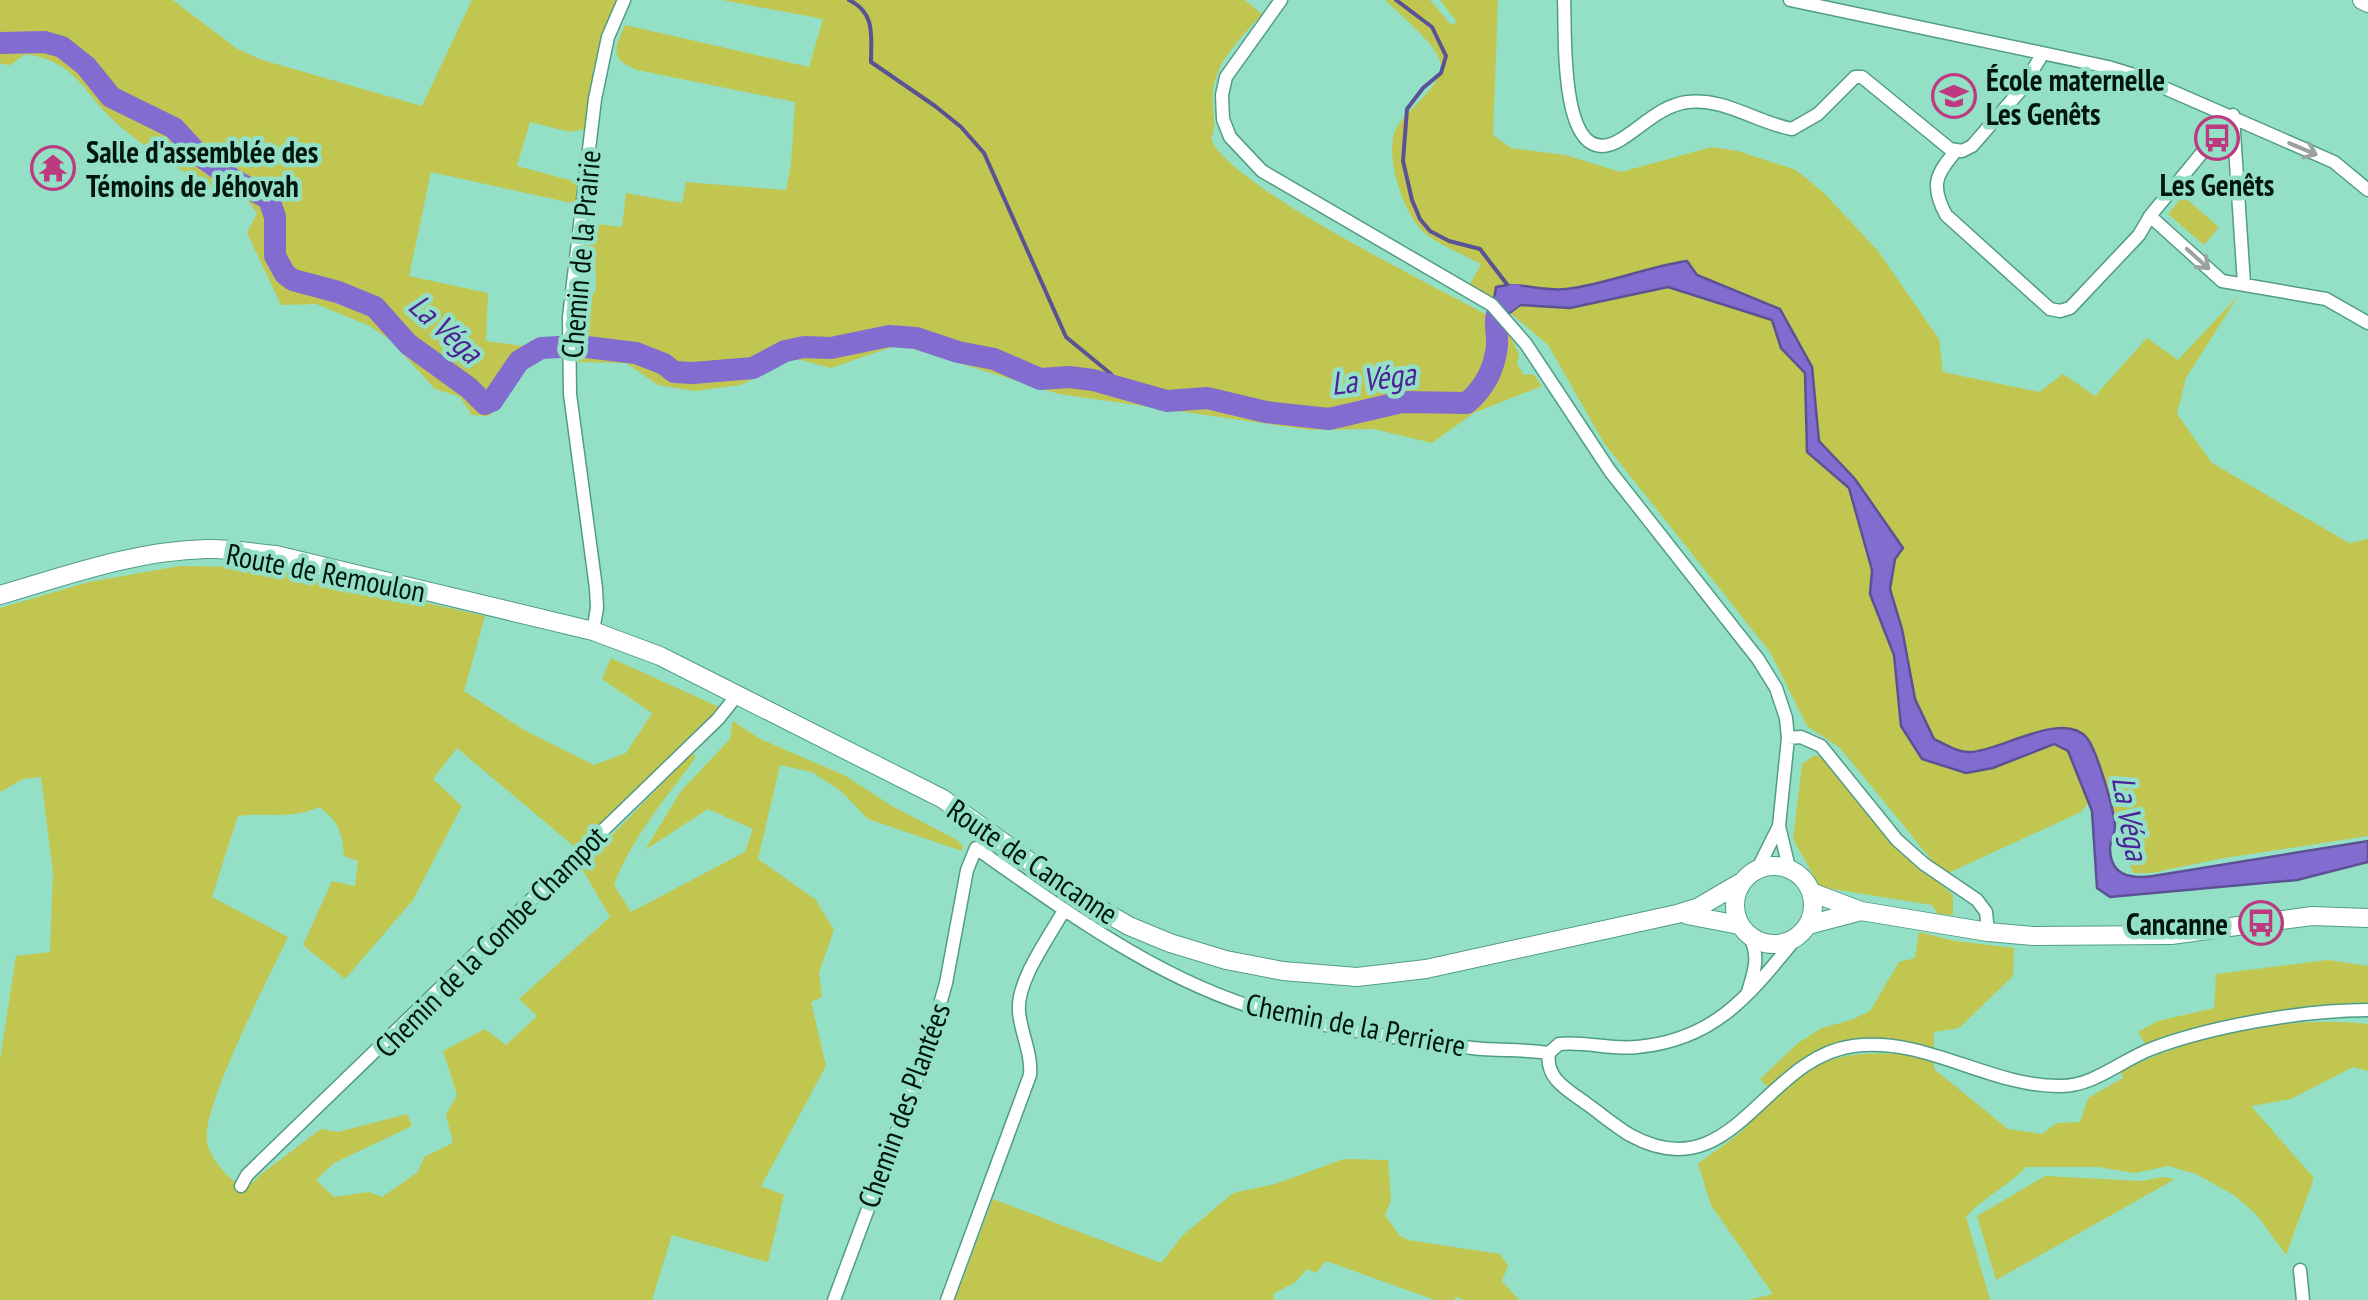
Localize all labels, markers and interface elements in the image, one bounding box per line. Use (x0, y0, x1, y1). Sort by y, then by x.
place label: École maternelle Les Genêts (1986, 60, 2165, 133)
school or university icon: École maternelle Les Genêts (1931, 73, 1977, 119)
bus stop icon: Les Genêts (2194, 115, 2240, 161)
place label: Salle d'assemblée des Témoins de Jéhovah (86, 132, 318, 205)
one-way arrow (2287, 141, 2318, 159)
temple icon: Salle d'assemblée des Témoins de Jéhovah (30, 145, 76, 191)
street label: Chemin de la Prairie (551, 148, 609, 360)
place label: Les Genêts (2160, 165, 2274, 204)
one-way arrow (2185, 248, 2210, 271)
water label: La Véga (401, 284, 493, 373)
water label: La Véga (1329, 352, 1420, 404)
street label: Route de Remoulon (223, 534, 429, 610)
water label: La Véga (2103, 773, 2159, 865)
street label: Route de Cancanne (940, 790, 1126, 932)
street label: Chemin de la Combe Champot (366, 816, 615, 1065)
bus stop icon: Cancanne (2238, 900, 2284, 946)
place label: Cancanne (2126, 904, 2228, 943)
street label: Chemin de la Perriere (1243, 984, 1469, 1064)
street label: Chemin des Plantées (848, 997, 958, 1213)

